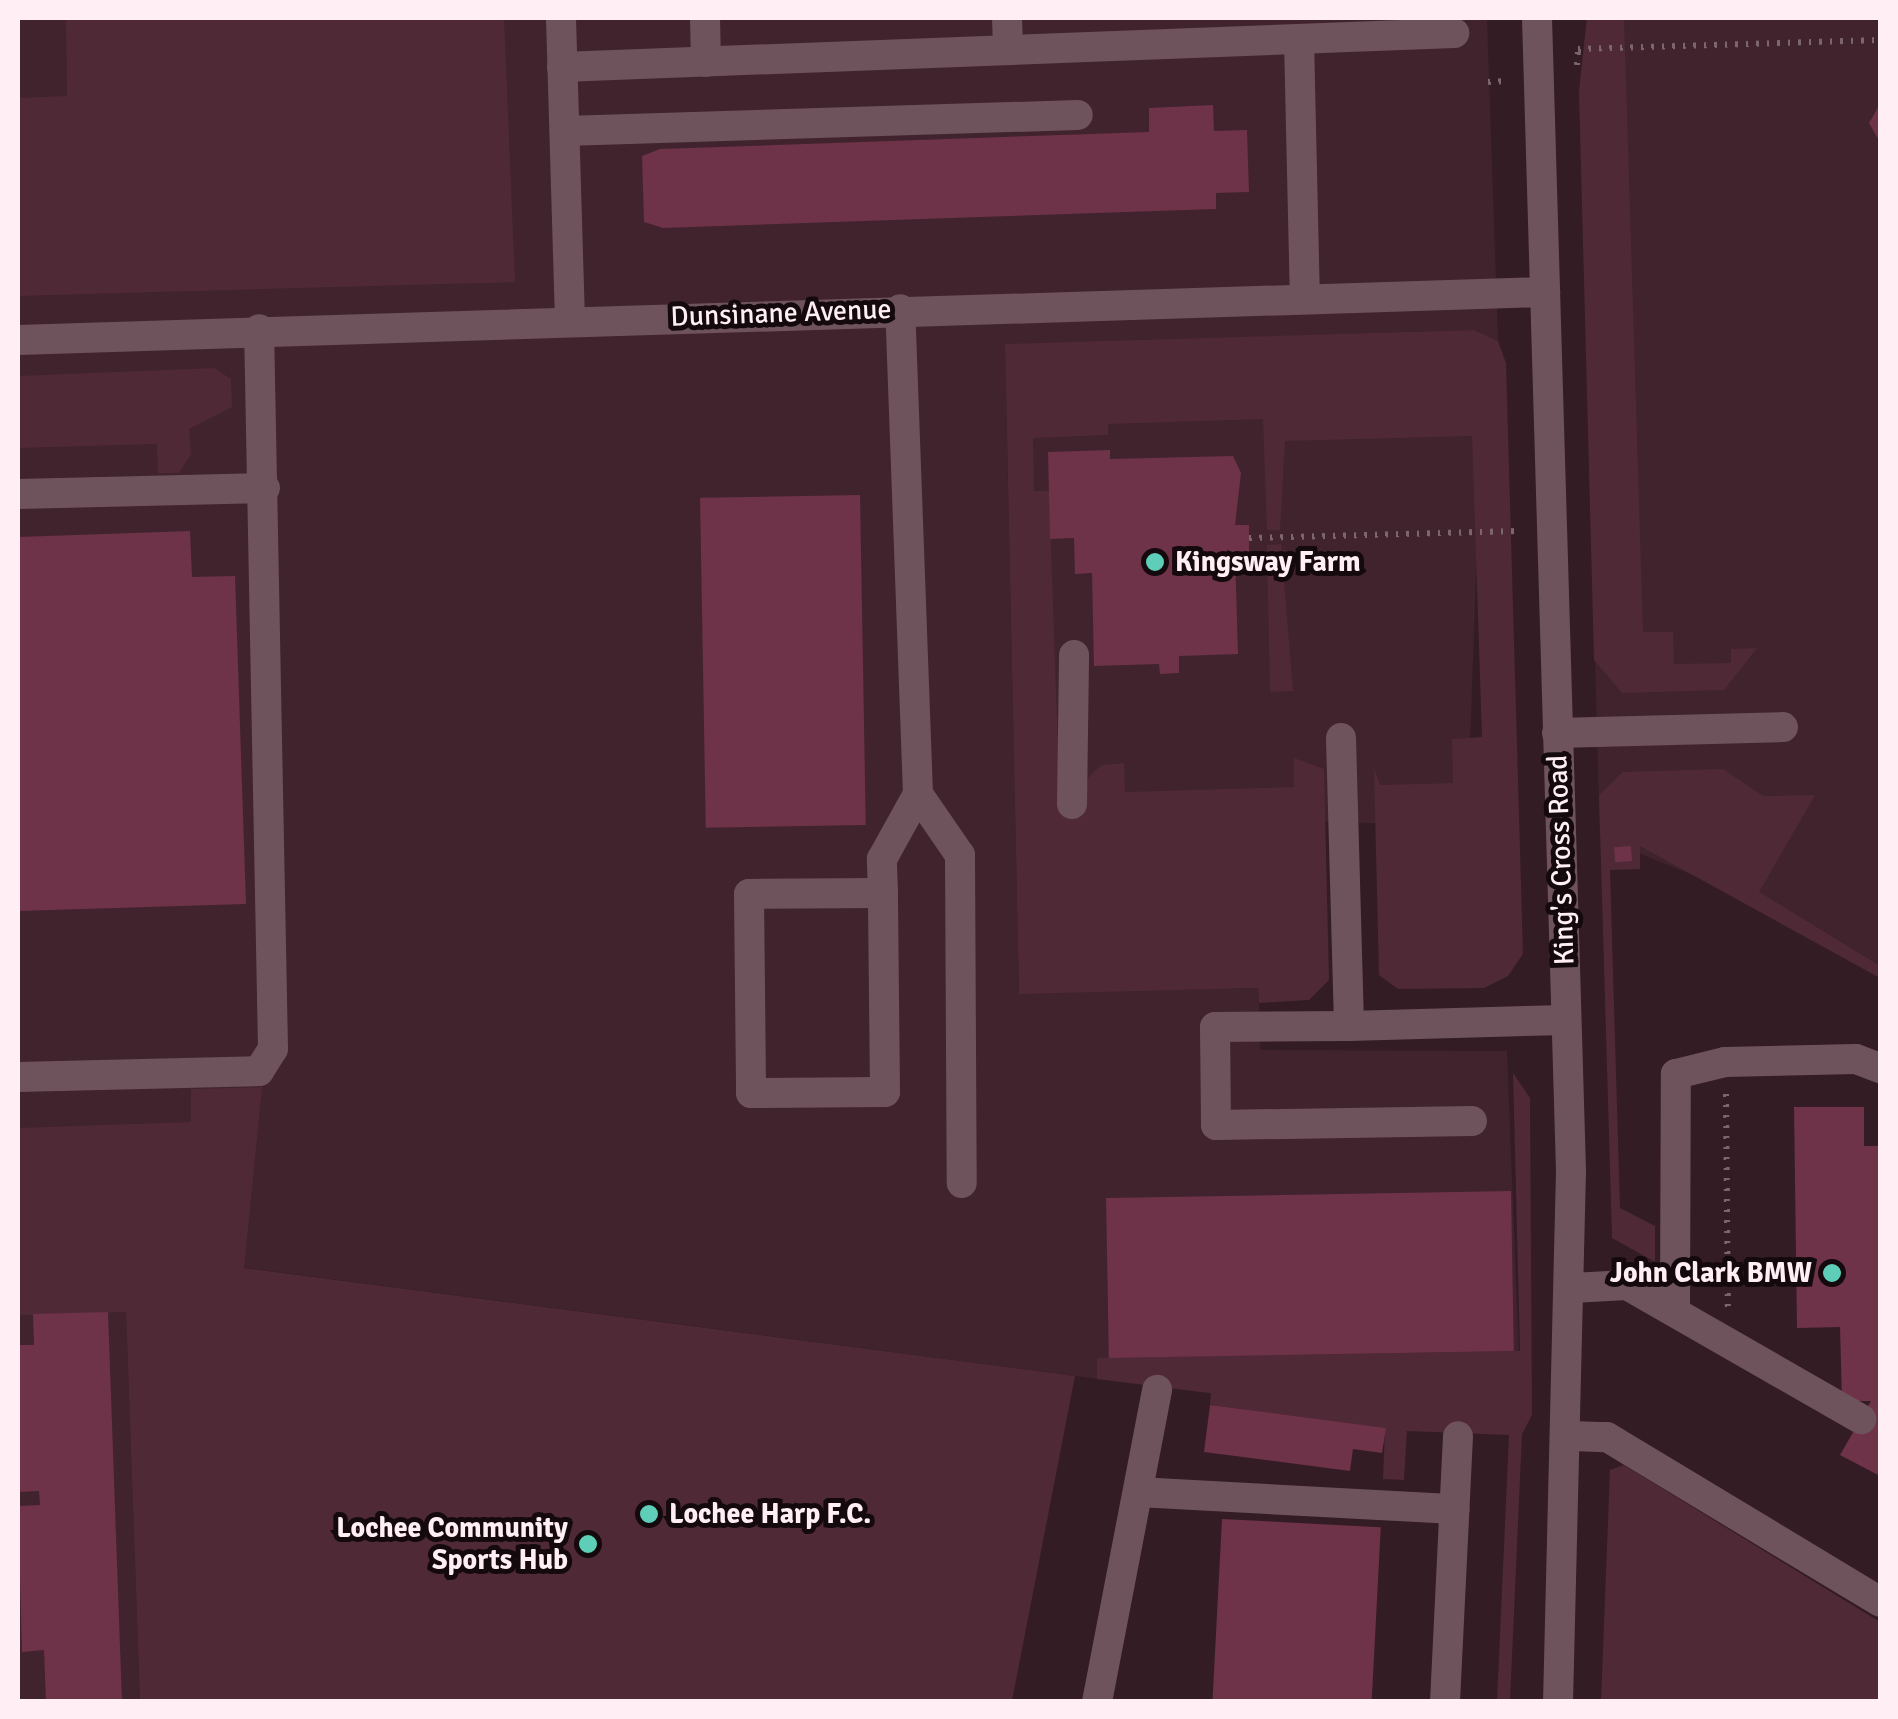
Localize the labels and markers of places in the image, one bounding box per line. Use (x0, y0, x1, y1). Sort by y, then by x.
place label: Kingsway Farm (1175, 545, 1361, 579)
marker: Kingsway Farm (1144, 551, 1166, 573)
place label: John Clark BMW (1610, 1256, 1812, 1290)
marker: John Clark BMW (1821, 1262, 1843, 1284)
place label: Lochee Harp F.C. (669, 1497, 871, 1531)
marker: Lochee Harp F.C. (638, 1503, 660, 1525)
place label: Lochee Community Sports Hub (336, 1511, 568, 1577)
marker: Lochee Community Sports Hub (577, 1533, 599, 1555)

